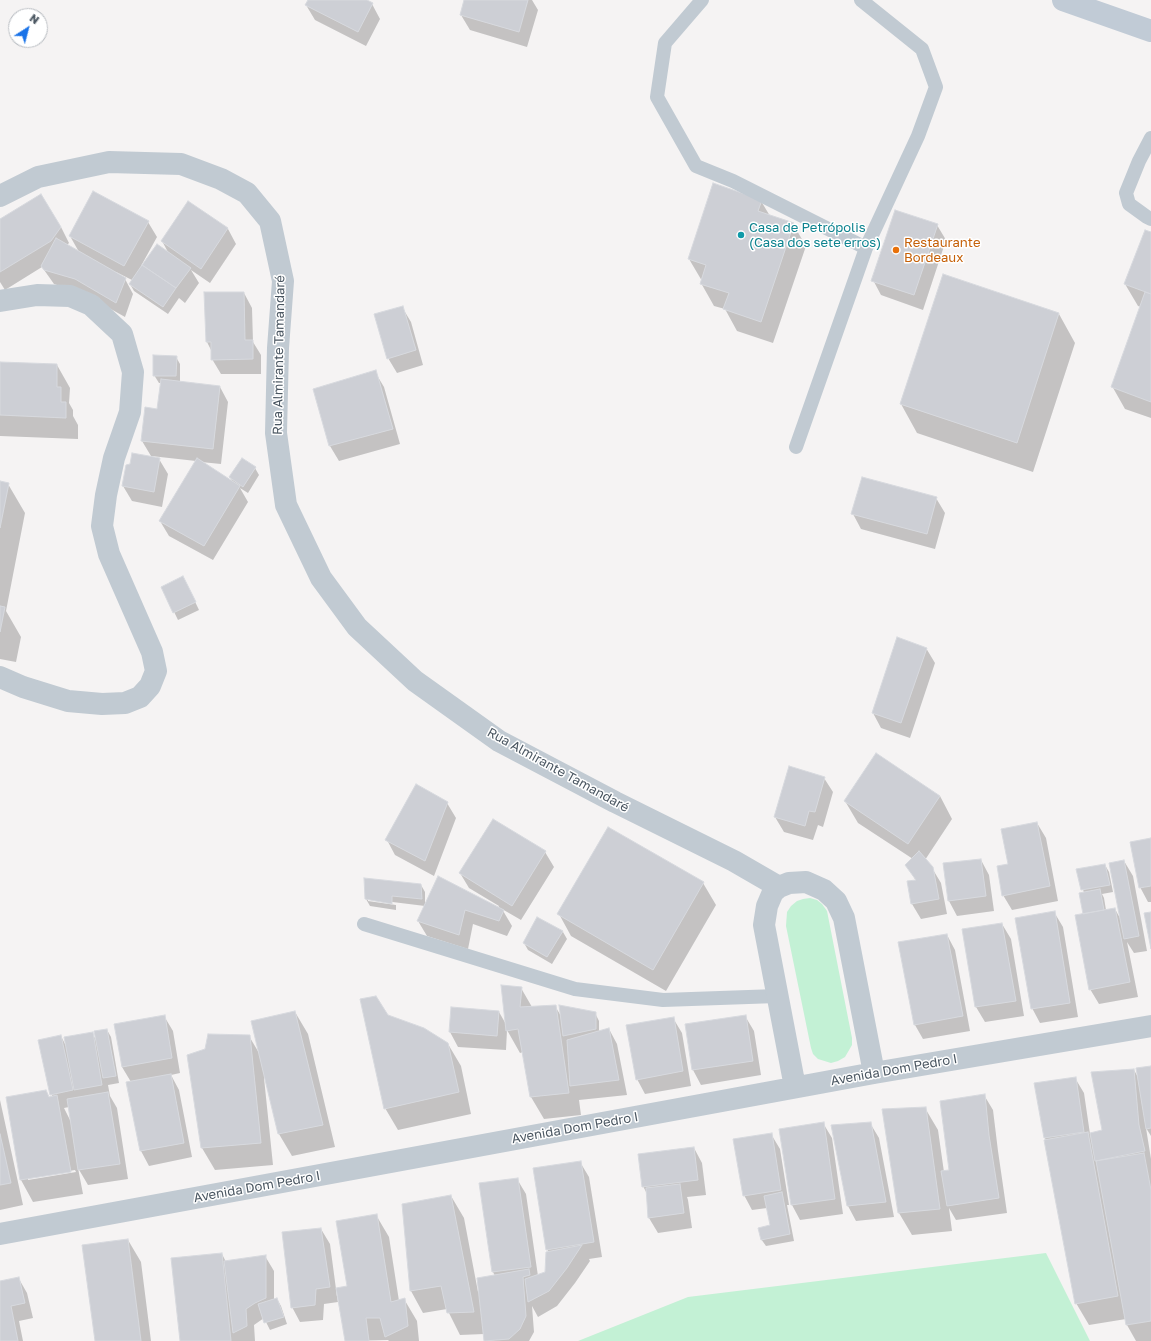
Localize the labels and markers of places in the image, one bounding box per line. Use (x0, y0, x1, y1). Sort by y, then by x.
place label: Casa de Petrópolis (Casa dos sete erros) (749, 220, 881, 251)
marker: Casa de Petrópolis (Casa dos sete erros) (736, 230, 746, 240)
place label: Restaurante Bordeaux (904, 235, 980, 266)
marker: Restaurante Bordeaux (891, 245, 901, 255)

